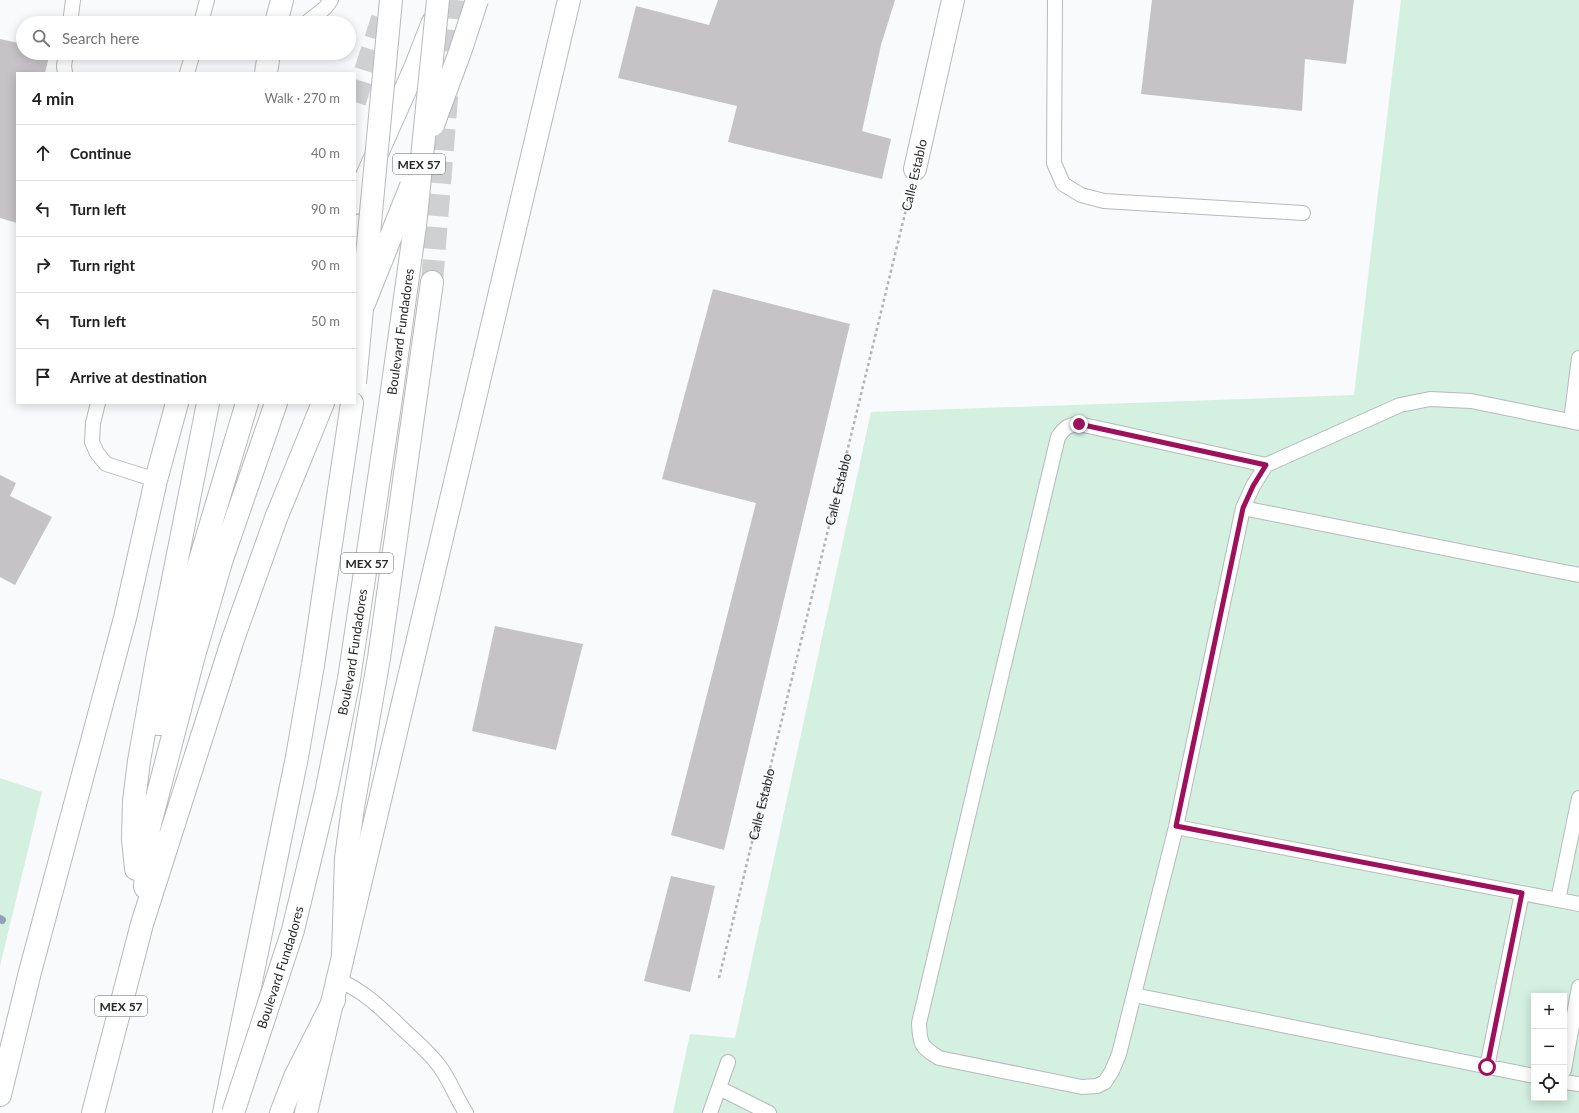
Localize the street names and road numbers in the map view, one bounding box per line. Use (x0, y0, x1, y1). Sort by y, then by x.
street label: Calle Establo (898, 137, 930, 213)
road number: MEX 57 (393, 154, 445, 174)
street label: Boulevard Fundadores (384, 267, 417, 396)
street label: Calle Establo (821, 452, 854, 527)
road number: MEX 57 (341, 553, 393, 573)
street label: Boulevard Fundadores (334, 587, 370, 716)
street label: Calle Establo (745, 767, 778, 842)
street label: Boulevard Fundadores (253, 904, 307, 1031)
road number: MEX 57 (95, 996, 147, 1016)

